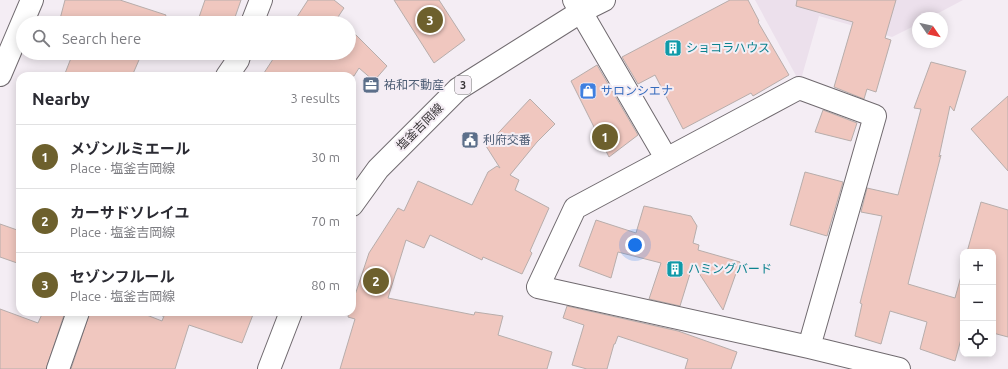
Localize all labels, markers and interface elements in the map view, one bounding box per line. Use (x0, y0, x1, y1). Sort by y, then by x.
pin: 3 (417, 5, 443, 35)
north arrow (912, 12, 948, 48)
search box (16, 16, 356, 60)
icon: search (30, 27, 52, 49)
text: Search here (62, 30, 141, 47)
building icon: ショコラハウス (663, 38, 683, 58)
place label: ショコラハウス (686, 41, 770, 54)
office icon: 祐和不動産 (361, 75, 381, 95)
road number: 3 (455, 76, 471, 94)
place label: 祐和不動産 (384, 78, 444, 91)
shop icon: サロンシエナ (578, 81, 598, 101)
place label: サロンシエナ (601, 84, 673, 97)
text: Nearby (32, 89, 90, 108)
text: 3 results (290, 91, 340, 105)
street label: 塩釜吉岡線 (394, 101, 445, 152)
pin: 1 (592, 122, 618, 152)
public building icon: 利府交番 (460, 130, 480, 150)
place label: 利府交番 (483, 133, 531, 146)
text: メゾンルミエール (70, 140, 190, 157)
text: 1 (41, 150, 49, 164)
text: 30 m (311, 150, 340, 164)
text: Place · 塩釜吉岡線 (70, 161, 175, 175)
text: カーサドソレイユ (70, 204, 189, 221)
text: 2 (41, 214, 49, 228)
text: 70 m (311, 214, 340, 228)
text: Place · 塩釜吉岡線 (70, 225, 175, 239)
your location (625, 235, 645, 255)
map controls (960, 249, 996, 357)
button: + (960, 249, 996, 285)
building icon: ハミングバード (665, 259, 685, 279)
place label: ハミングバード (688, 262, 772, 275)
pin: 2 (363, 266, 389, 296)
text: セゾンフルール (70, 268, 175, 285)
text: 3 (41, 278, 49, 292)
text: 80 m (311, 278, 340, 292)
button: − (960, 285, 996, 321)
text: Place · 塩釜吉岡線 (70, 289, 175, 303)
button: locate (960, 321, 996, 357)

